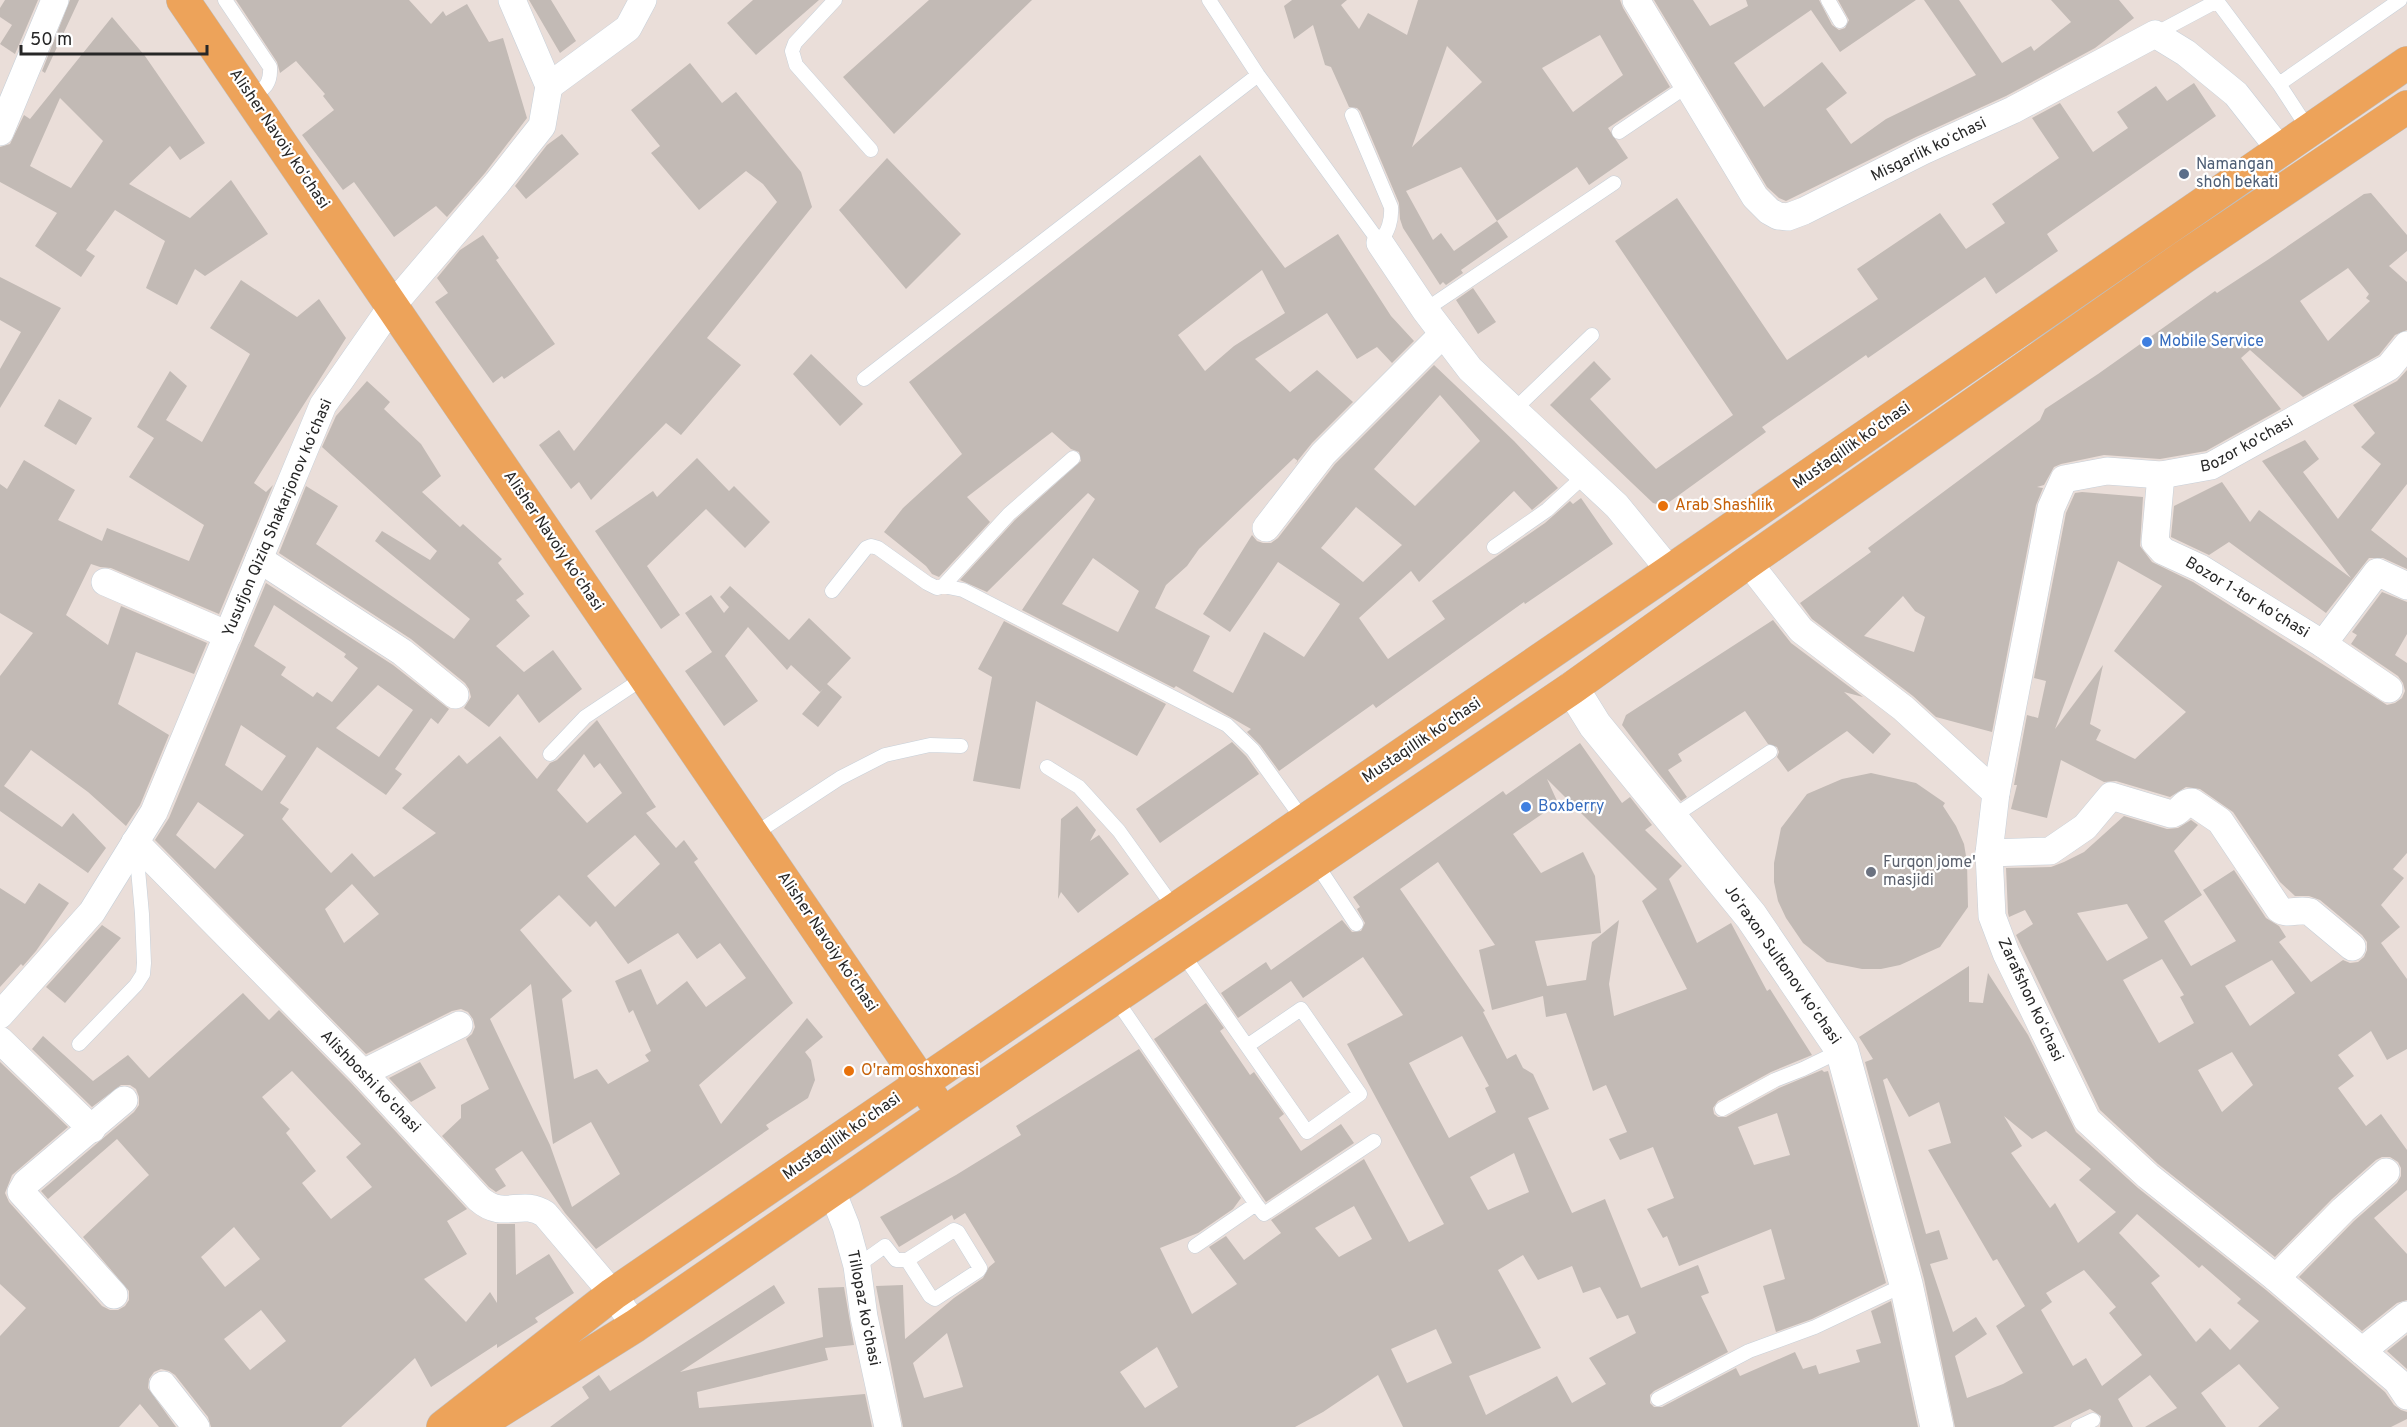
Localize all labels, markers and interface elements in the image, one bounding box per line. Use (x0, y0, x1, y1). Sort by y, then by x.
scale bar (21, 18, 207, 56)
text: 50 m (30, 29, 72, 52)
street label: Alisher Navoiy koʻchasi (225, 65, 333, 213)
street label: Misgarlik koʻchasi (1868, 113, 1990, 187)
place label: Namangan shoh bekati (2196, 155, 2278, 193)
marker: Namangan shoh bekati (2177, 167, 2191, 181)
place label: Mobile Service (2159, 332, 2264, 352)
marker: Mobile Service (2140, 335, 2154, 349)
street label: Yusufjon Qiziq Shakarjonov koʻchasi (219, 396, 337, 640)
street label: Mustaqillik koʻchasi (1789, 398, 1915, 494)
street label: Bozor ko'chasi (2199, 412, 2297, 478)
street label: Alisher Navoiy koʻchasi (499, 467, 607, 615)
place label: Arab Shashlik (1675, 496, 1773, 516)
marker: Arab Shashlik (1656, 499, 1670, 513)
street label: Bozor 1-tor koʻchasi (2181, 553, 2313, 643)
street label: Mustaqillik koʻchasi (1359, 694, 1485, 788)
place label: Boxberry (1538, 797, 1605, 817)
marker: Boxberry (1519, 800, 1533, 814)
place label: Furqon jome' masjidi (1883, 853, 1976, 891)
marker: Furqon jome' masjidi (1864, 865, 1878, 879)
street label: Alisher Navoiy koʻchasi (773, 868, 881, 1016)
street label: Joʻraxon Sultonov koʻchasi (1719, 881, 1845, 1049)
street label: Zarafshon koʻchasi (1993, 935, 2067, 1065)
street label: Alishboshi koʻchasi (316, 1026, 424, 1138)
place label: O'ram oshxonasi (861, 1061, 979, 1081)
marker: O'ram oshxonasi (842, 1064, 856, 1078)
street label: Mustaqillik koʻchasi (779, 1089, 905, 1185)
street label: Tillopaz koʻchasi (842, 1248, 884, 1368)

